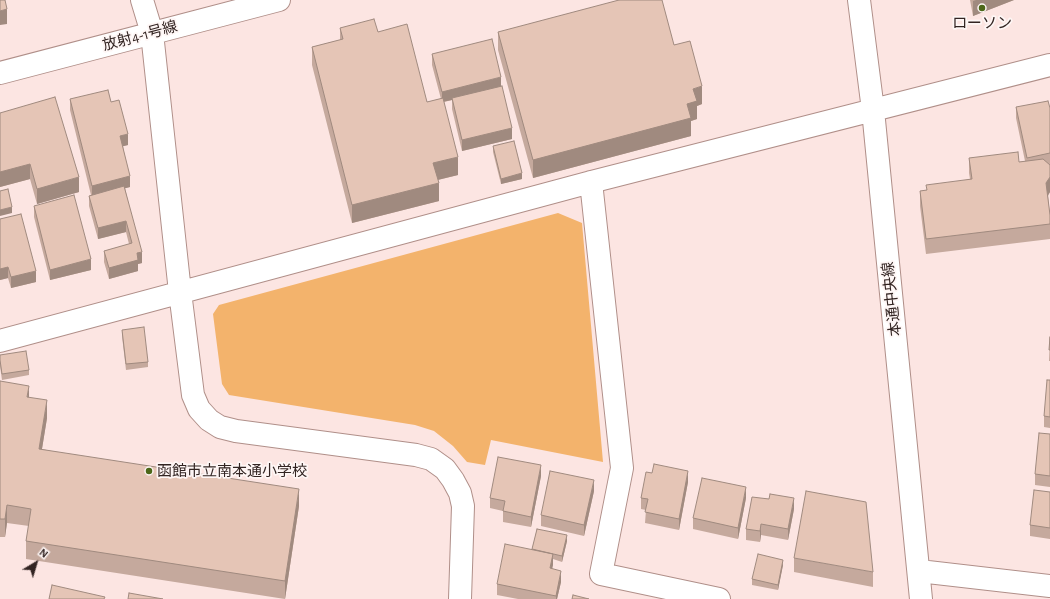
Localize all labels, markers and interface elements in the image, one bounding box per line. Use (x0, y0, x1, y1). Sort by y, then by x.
marker: ローソン (977, 3, 987, 13)
place label: ローソン (952, 14, 1012, 32)
street label: 放射4-1号線 (100, 17, 180, 55)
street label: 本通中央線 (879, 261, 905, 337)
place label: 函館市立南本通小学校 (157, 462, 307, 480)
marker: 函館市立南本通小学校 (144, 466, 154, 476)
north arrow (16, 543, 56, 583)
text: N (37, 546, 50, 560)

